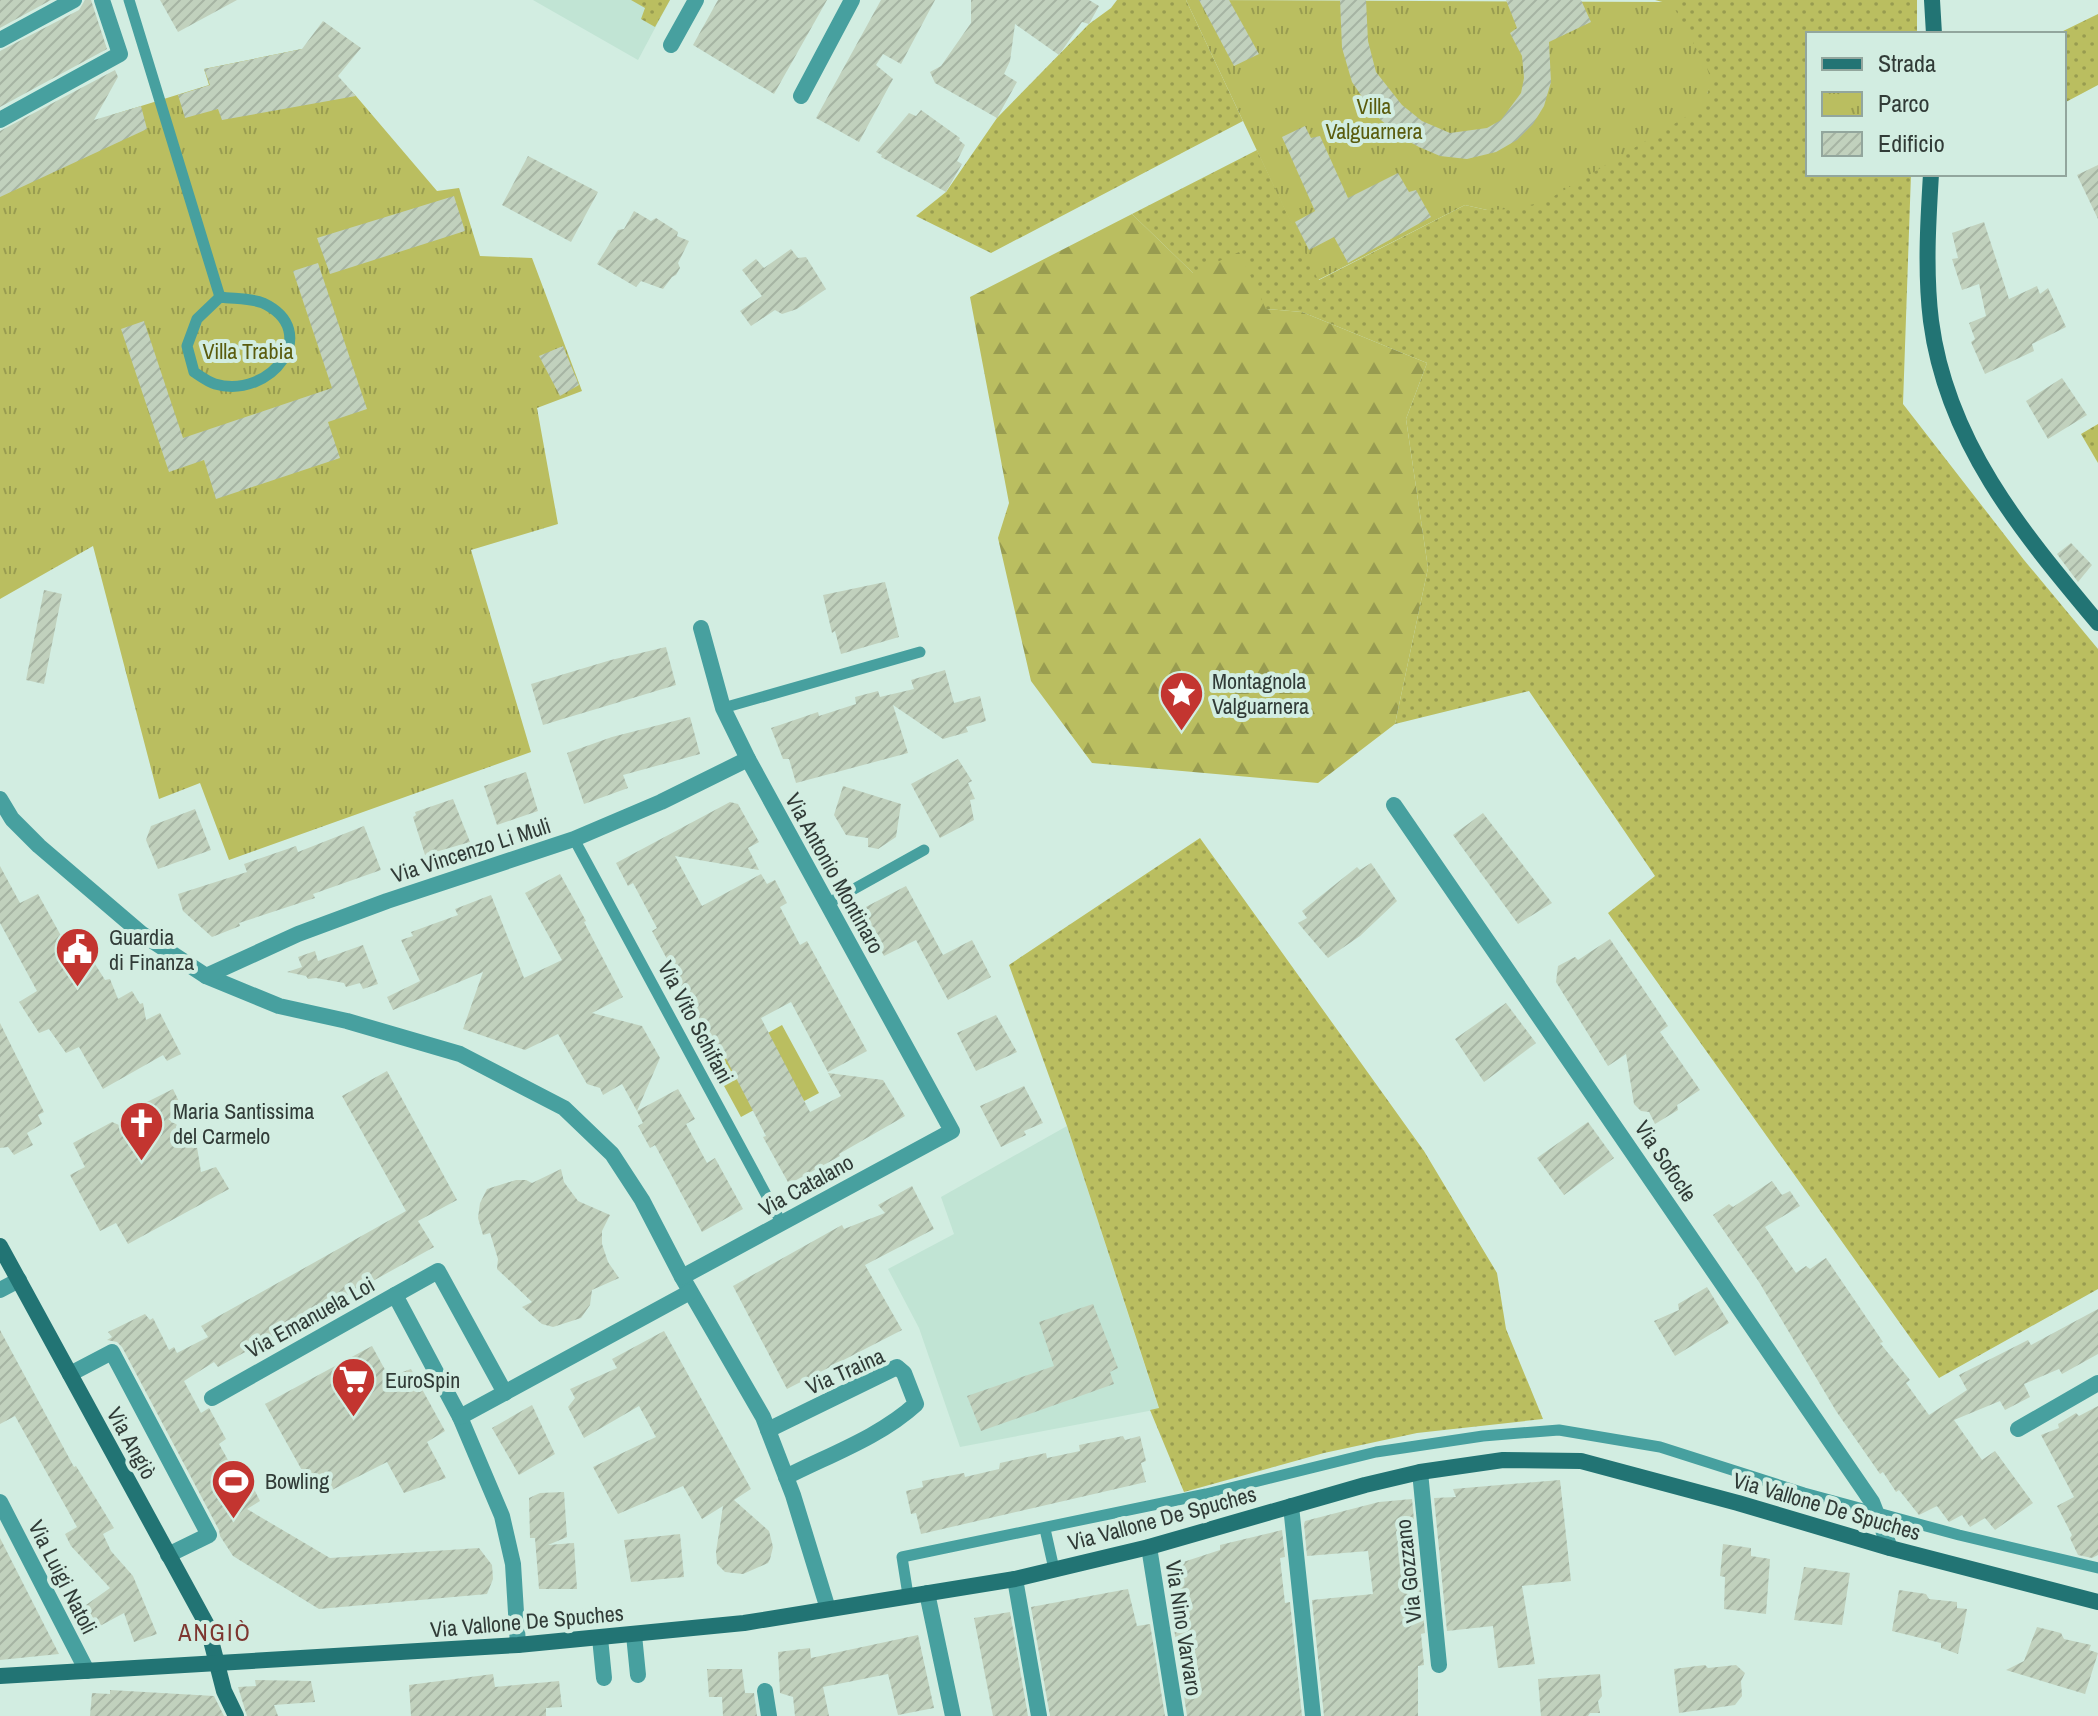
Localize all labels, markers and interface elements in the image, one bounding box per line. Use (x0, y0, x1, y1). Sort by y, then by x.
legend (1806, 32, 2066, 176)
text: Strada (1878, 47, 1936, 79)
text: Parco (1878, 87, 1929, 119)
park label: Villa Valguarnera (1326, 91, 1422, 146)
text: Edificio (1878, 127, 1945, 159)
park label: Villa Trabia (203, 336, 293, 366)
place label: Montagnola Valguarnera (1212, 666, 1309, 721)
place icon: Montagnola Valguarnera (1157, 670, 1205, 733)
street label: Via Antonio Montinaro (778, 787, 892, 959)
street label: Via Vincenzo Li Muli (387, 810, 555, 890)
place label: Guardia di Finanza (109, 922, 194, 977)
public building icon: Guardia di Finanza (54, 926, 102, 989)
street label: Via Vito Schifani (651, 955, 741, 1089)
place label: Maria Santissima del Carmelo (173, 1096, 314, 1151)
church icon: Maria Santissima del Carmelo (118, 1100, 166, 1163)
street label: Via Sofocle (1628, 1114, 1704, 1208)
street label: Via Catalano (753, 1147, 859, 1223)
street label: Via Emanuela Loi (240, 1269, 380, 1365)
street label: Via Traina (801, 1340, 889, 1402)
supermarket icon: EuroSpin (330, 1356, 378, 1419)
place label: EuroSpin (385, 1365, 460, 1395)
street label: Via Angiò (100, 1402, 164, 1484)
sports icon: Bowling (210, 1457, 258, 1520)
street label: Via Vallone De Spuches (1730, 1465, 1924, 1547)
place label: Bowling (265, 1466, 329, 1496)
street label: Via Vallone De Spuches (1064, 1478, 1260, 1558)
street label: Via Luigi Natoli (21, 1515, 105, 1639)
street label: Via Gozzano (1388, 1518, 1428, 1624)
street label: Via Nino Varvaro (1158, 1558, 1210, 1698)
street label: Via Vallone De Spuches (429, 1598, 625, 1644)
district label: ANGIÒ (177, 1616, 252, 1648)

